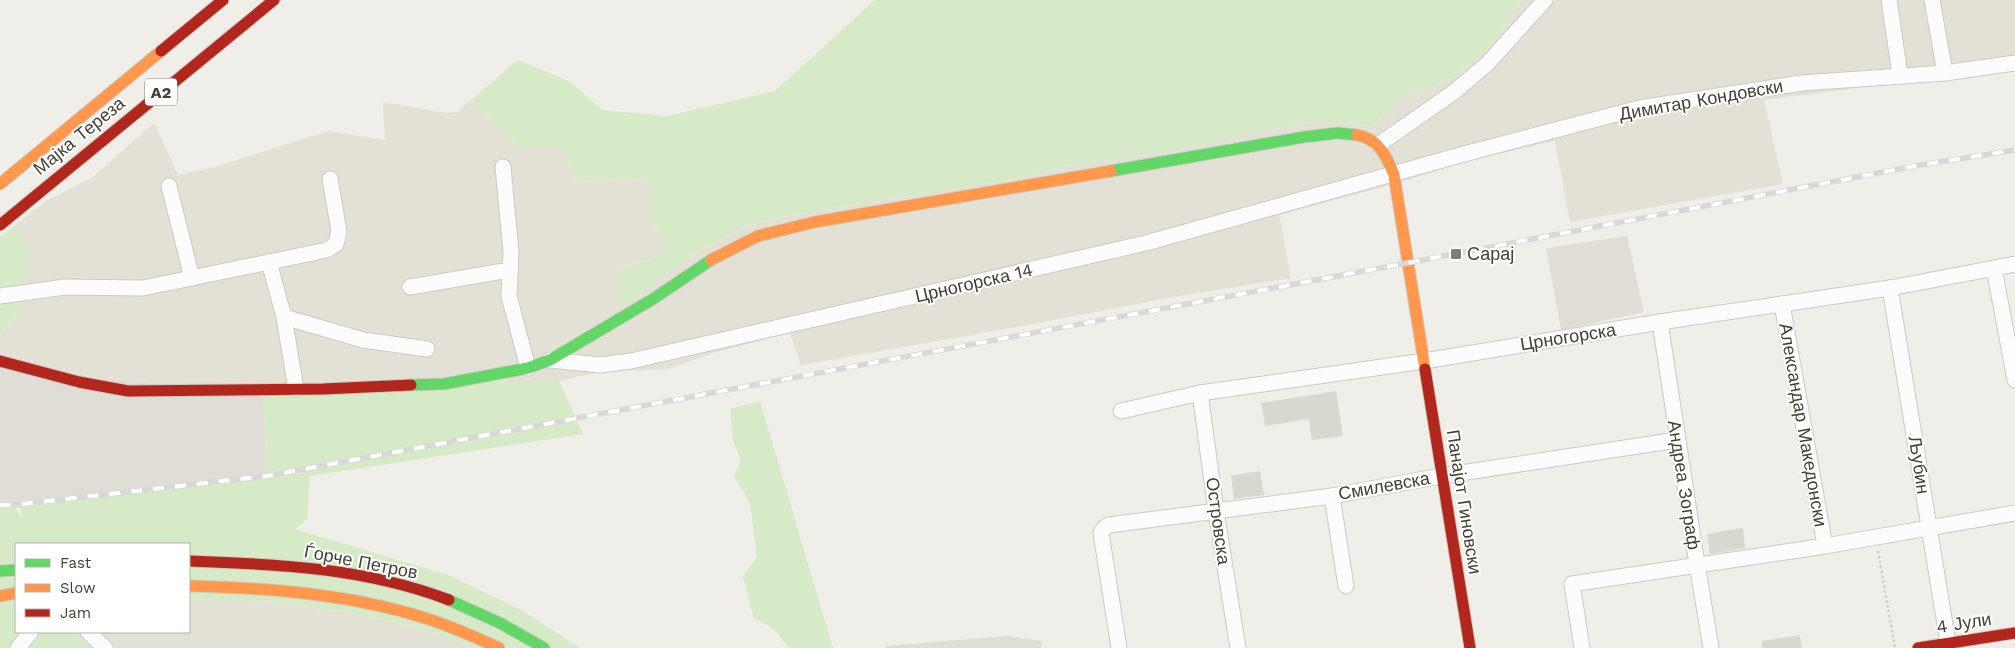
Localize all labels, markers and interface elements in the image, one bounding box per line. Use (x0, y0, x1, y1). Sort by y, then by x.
street label: Димитар Кондовски (1617, 75, 1785, 124)
road number: A2 (145, 78, 177, 105)
street label: Мајка Тереза (29, 92, 129, 179)
place label: Сарај (1467, 243, 1514, 264)
marker: Сарај (1449, 247, 1463, 261)
street label: Црногорска 14 (913, 259, 1035, 306)
street label: Црногорска (1518, 318, 1618, 354)
street label: Александар Македонски (1775, 321, 1832, 528)
street label: Андреа Зограф (1664, 419, 1705, 551)
street label: Панајот Гиновски (1443, 428, 1486, 576)
street label: Љубин (1905, 434, 1934, 495)
street label: Смилевска (1336, 467, 1432, 504)
street label: Островска (1202, 476, 1235, 567)
street label: Ѓорче Петров (303, 540, 420, 583)
legend (15, 543, 190, 633)
text: Fast (60, 554, 92, 572)
text: Slow (60, 579, 96, 597)
text: Jam (60, 604, 91, 622)
street label: 4 Јули (1935, 608, 1993, 637)

